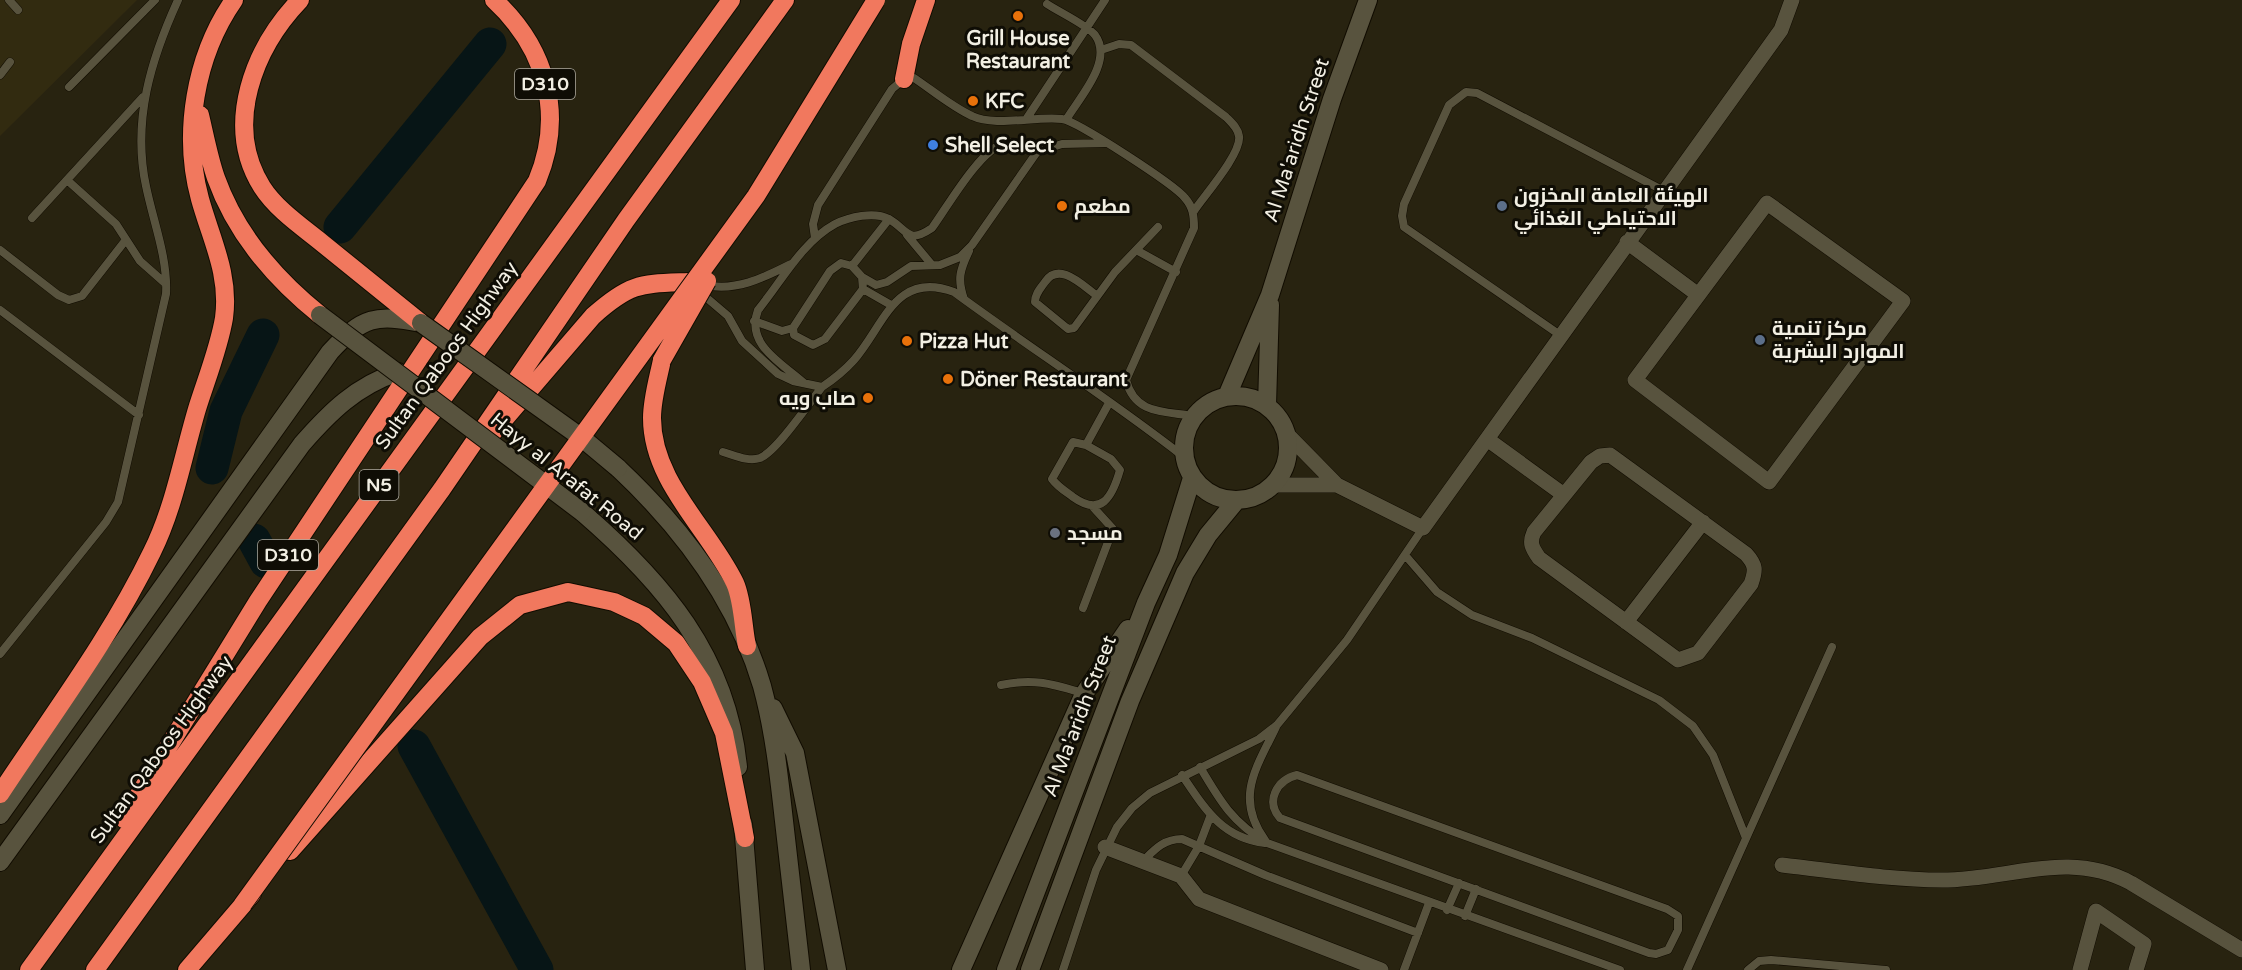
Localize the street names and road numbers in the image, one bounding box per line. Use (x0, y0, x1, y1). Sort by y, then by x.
street label: Al Ma'aridh Street (1259, 55, 1335, 225)
road number: D310 (515, 69, 575, 99)
street label: Sultan Qaboos Highway (371, 257, 523, 454)
street label: Hayy al Arafat Road (485, 408, 647, 546)
road number: N5 (360, 470, 398, 500)
road number: D310 (258, 540, 318, 570)
street label: Al Ma'aridh Street (1038, 632, 1122, 800)
street label: Sultan Qaboos Highway (86, 651, 238, 848)

